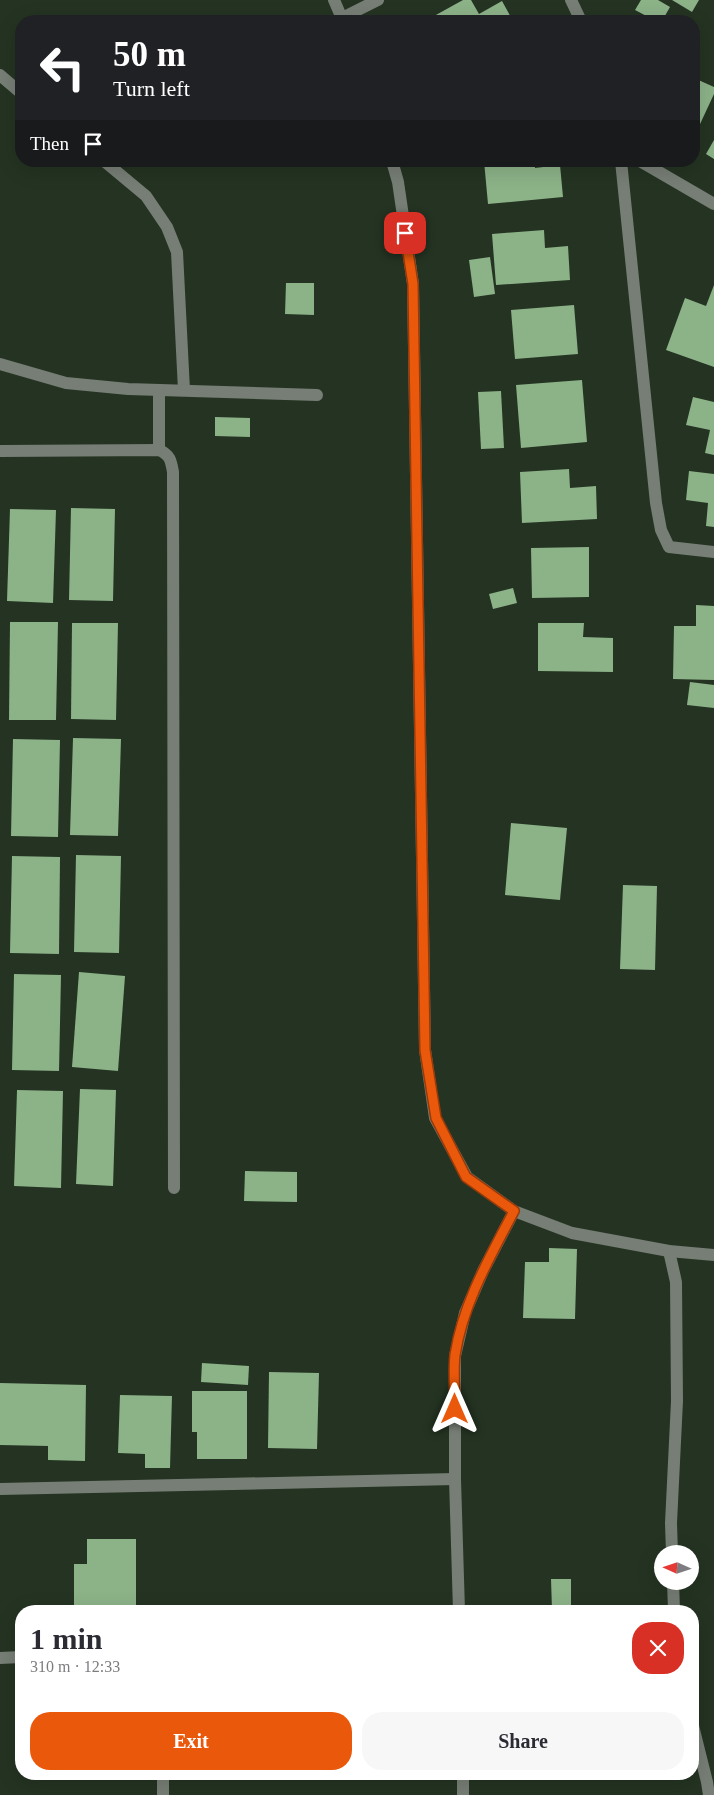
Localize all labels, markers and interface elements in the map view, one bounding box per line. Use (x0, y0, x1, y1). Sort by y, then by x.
icon: left (30, 35, 95, 100)
text: 50 m (113, 35, 186, 74)
text: Turn left (113, 76, 190, 101)
icon: arrive (79, 130, 107, 158)
text: Then (30, 133, 69, 154)
pin (384, 212, 426, 254)
icon: arrive (391, 219, 419, 247)
position arrow (428, 1382, 480, 1434)
north arrow (654, 1545, 699, 1590)
map controls (654, 1545, 699, 1590)
text: 1 min (30, 1622, 103, 1655)
button: close (632, 1622, 684, 1674)
text: 310 m · 12:33 (30, 1658, 120, 1675)
button: Exit (30, 1712, 352, 1770)
button: Share (362, 1712, 684, 1770)

